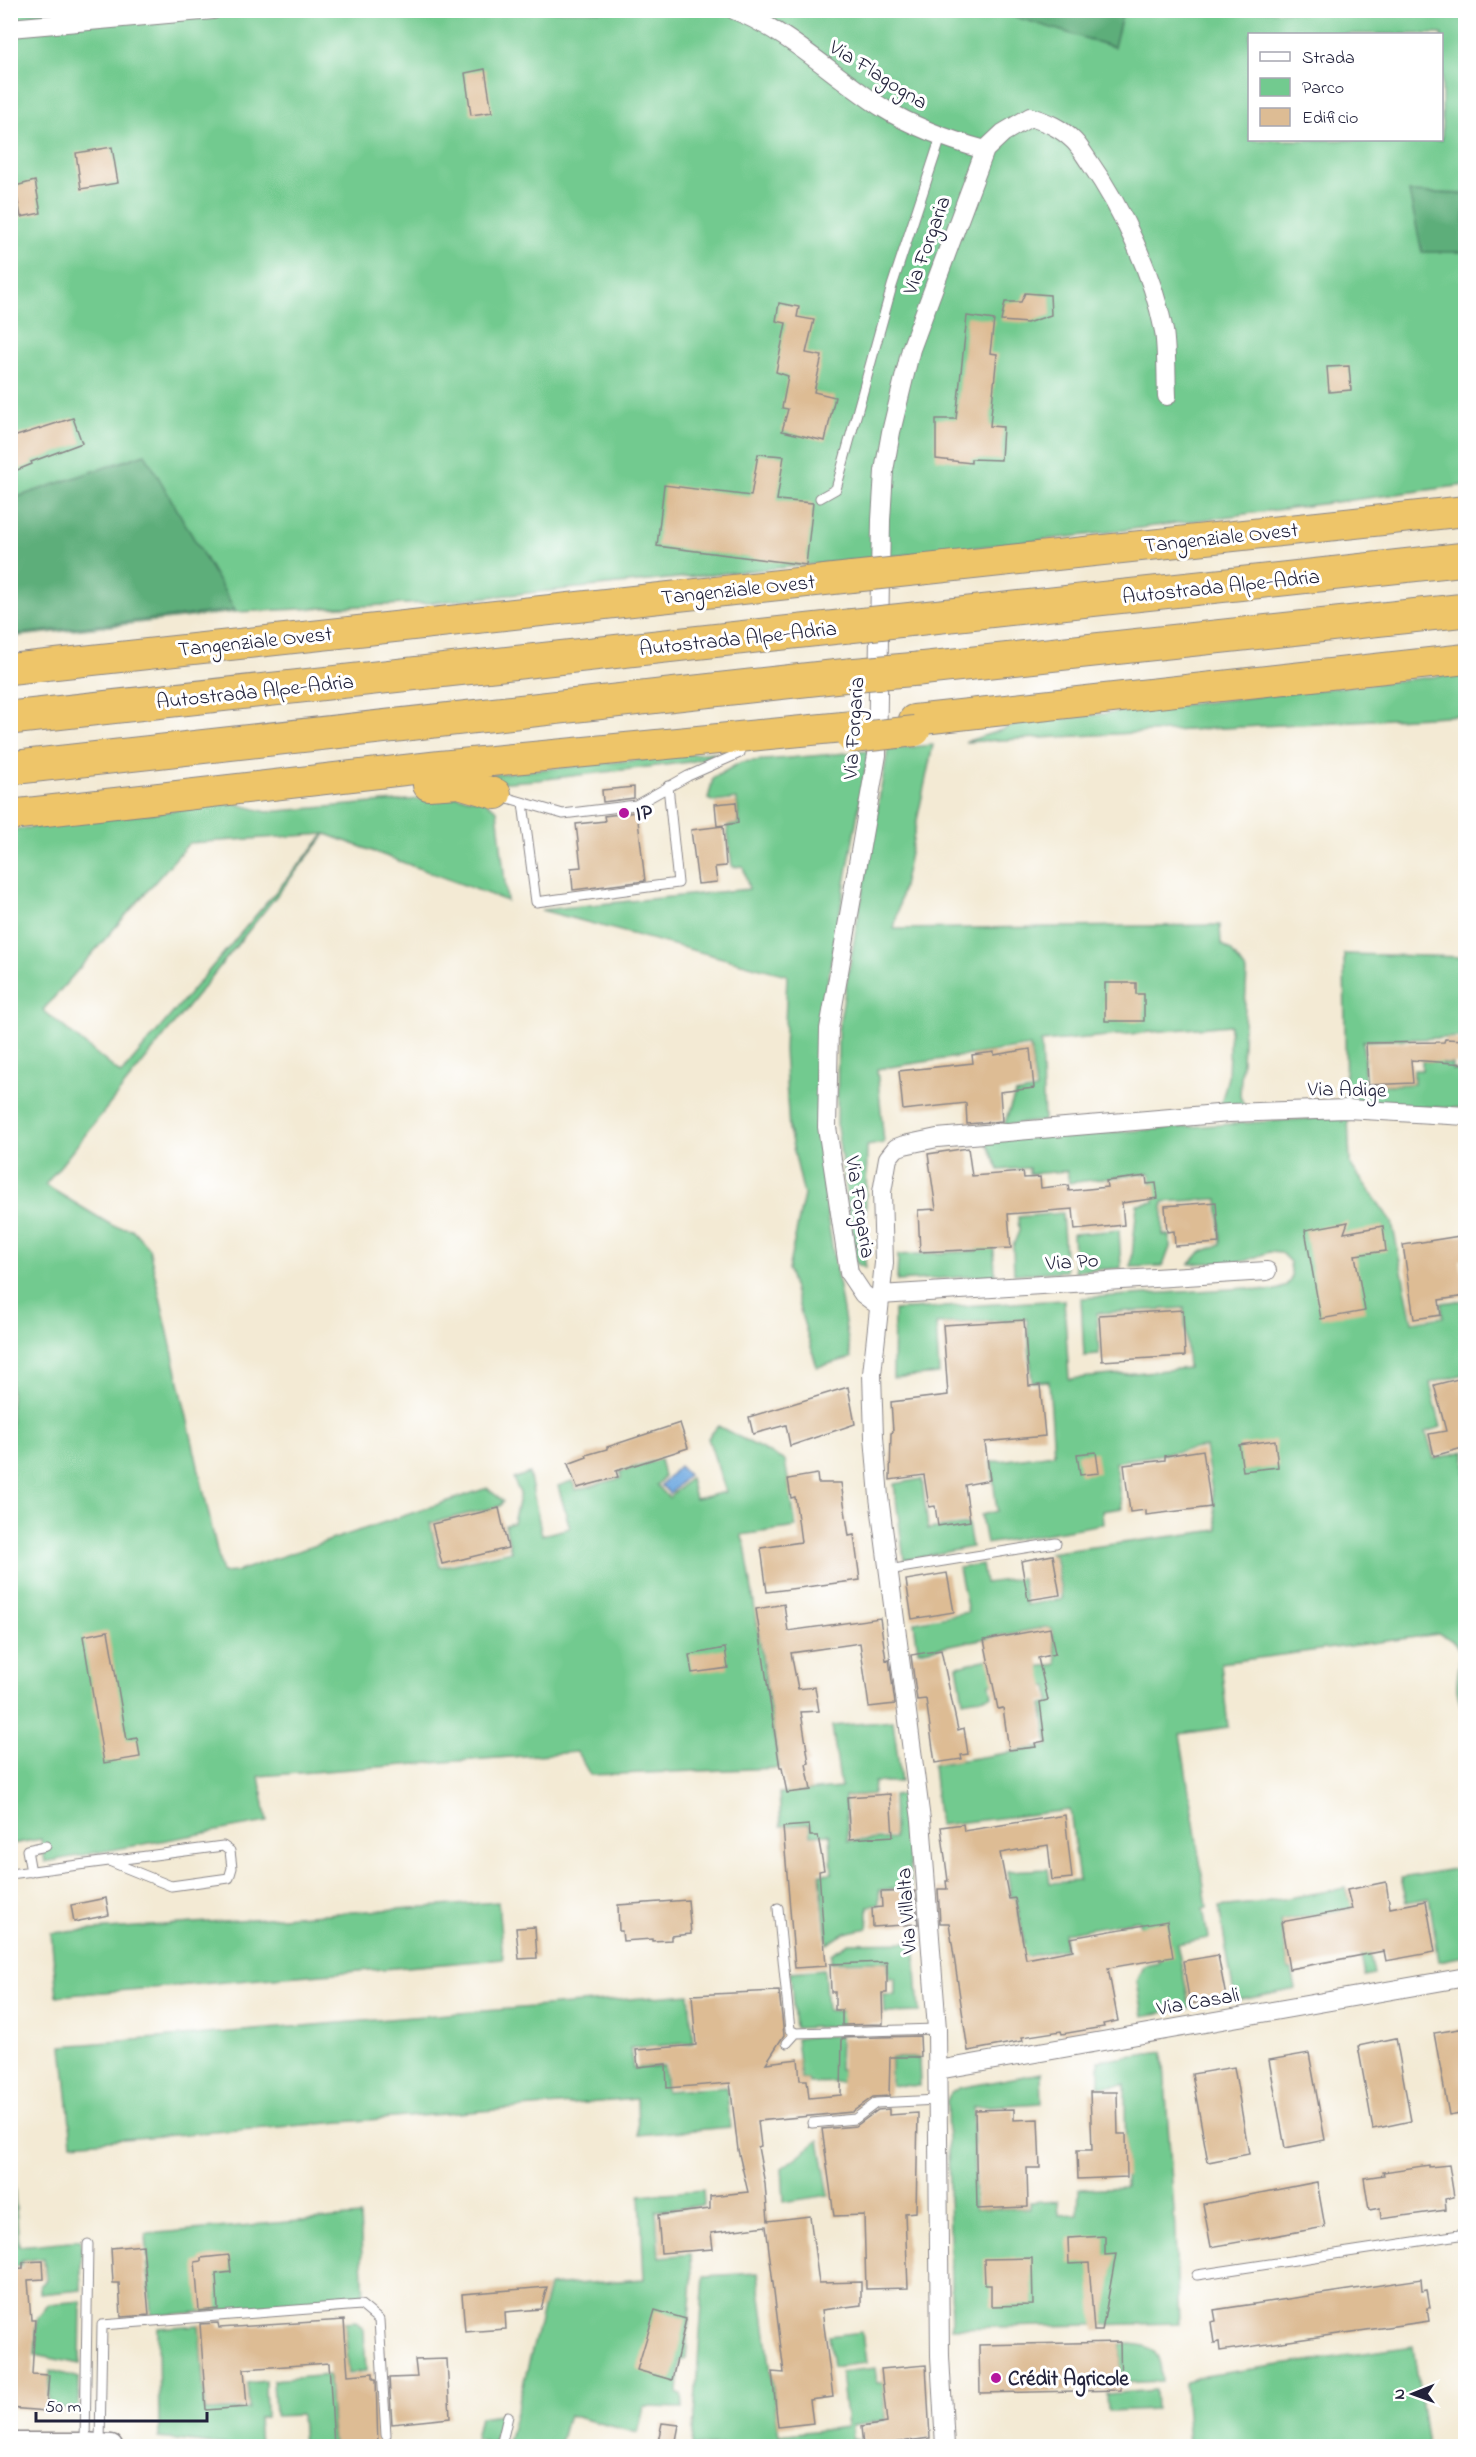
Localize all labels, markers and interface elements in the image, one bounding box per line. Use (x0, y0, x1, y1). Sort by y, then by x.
street label: Via Flagogna (821, 33, 933, 120)
legend (1248, 33, 1443, 141)
text: Strada (1302, 46, 1355, 72)
text: Parco (1302, 76, 1344, 102)
text: Edificio (1302, 106, 1358, 132)
street label: Via Forgaria (896, 192, 961, 301)
street label: Tangenziale Ovest (1143, 516, 1300, 564)
street label: Autostrada Alpe-Adria (1121, 563, 1321, 613)
street label: Tangenziale Ovest (660, 568, 817, 616)
street label: Autostrada Alpe-Adria (638, 615, 838, 665)
street label: Tangenziale Ovest (177, 620, 334, 668)
street label: Autostrada Alpe-Adria (155, 668, 355, 718)
street label: Via Forgaria (836, 676, 876, 782)
place label: IP (636, 800, 652, 830)
marker: IP (617, 806, 631, 820)
street label: Via Adige (1306, 1075, 1387, 1109)
street label: Via Forgaria (834, 1153, 882, 1261)
street label: Via Po (1044, 1246, 1100, 1280)
street label: Via Villalta (890, 1867, 926, 1956)
street label: Via Casali (1154, 1981, 1242, 2025)
north arrow (1383, 2364, 1443, 2424)
place label: Crédit Agricole (1008, 2365, 1129, 2397)
marker: Crédit Agricole (989, 2371, 1003, 2385)
scale bar (36, 2385, 207, 2423)
text: N (1388, 2388, 1412, 2400)
text: 50 m (45, 2395, 82, 2421)

